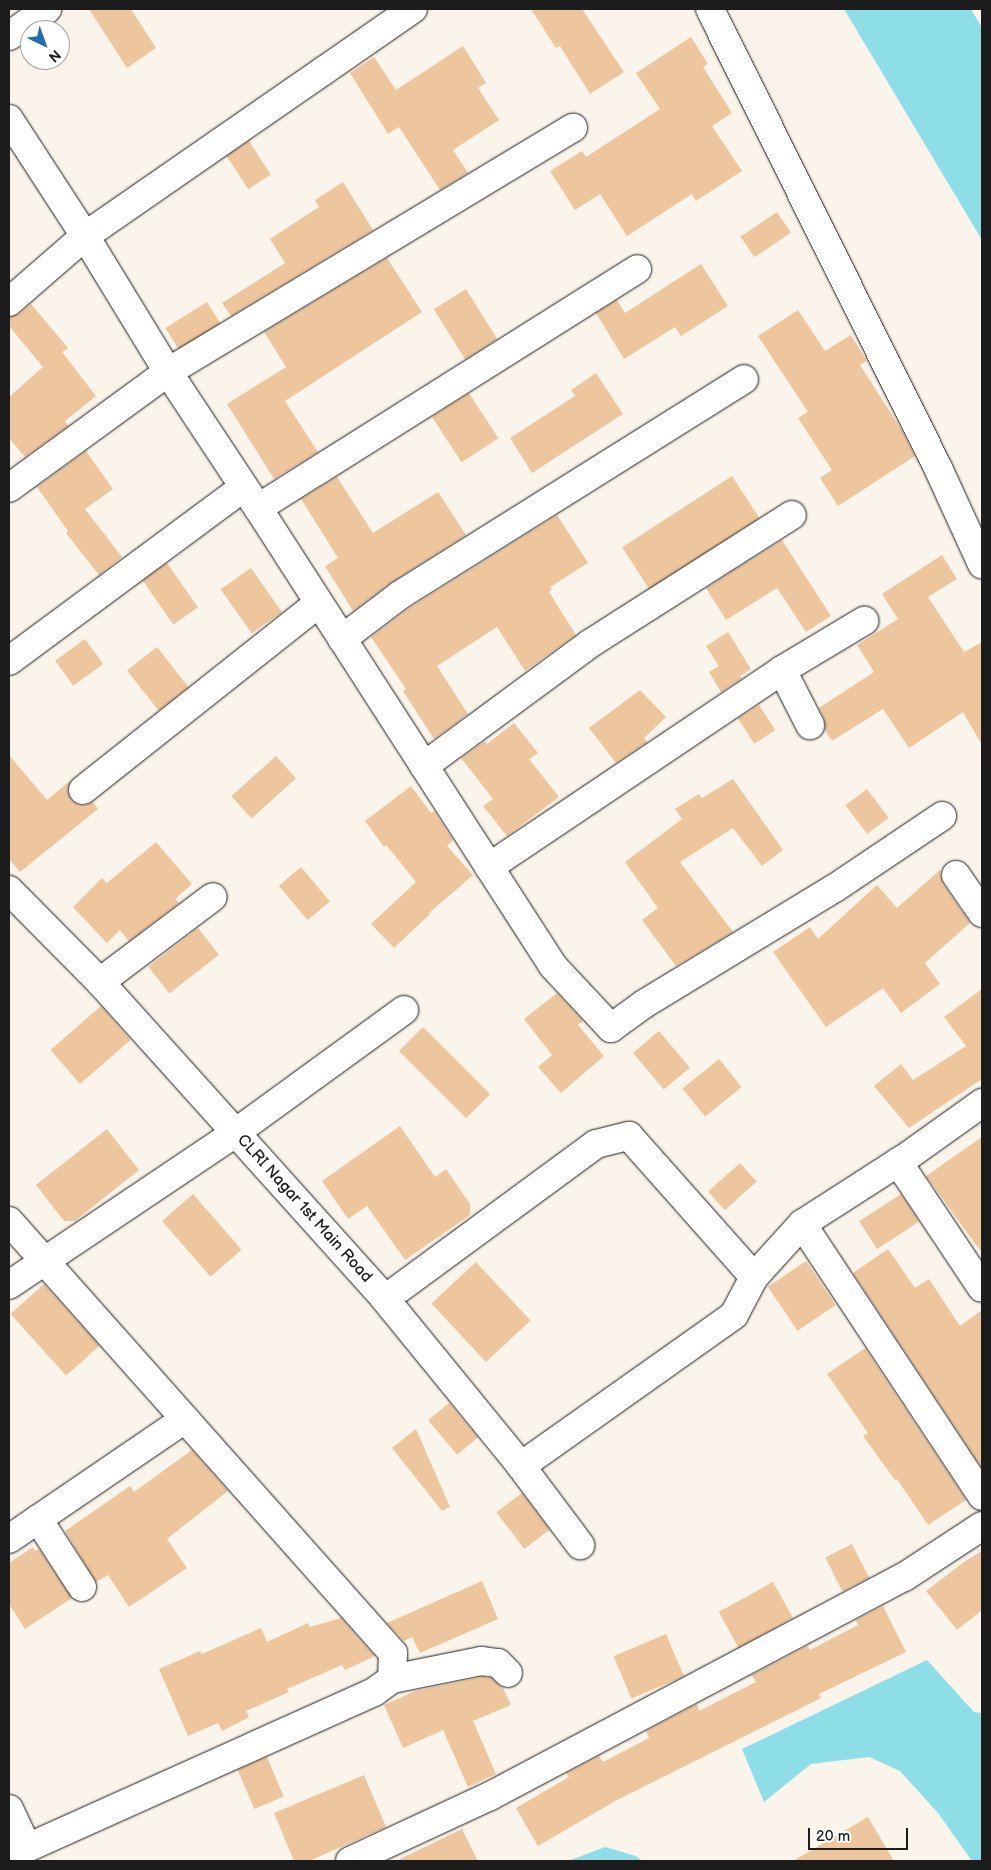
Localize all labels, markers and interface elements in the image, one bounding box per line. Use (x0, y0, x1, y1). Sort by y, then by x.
north arrow (20, 20, 70, 70)
text: N (45, 46, 64, 66)
street label: CLRI Nagar 1st Main Road (232, 1131, 376, 1287)
scale bar (811, 1818, 911, 1850)
text: 20 m (816, 1827, 850, 1846)

